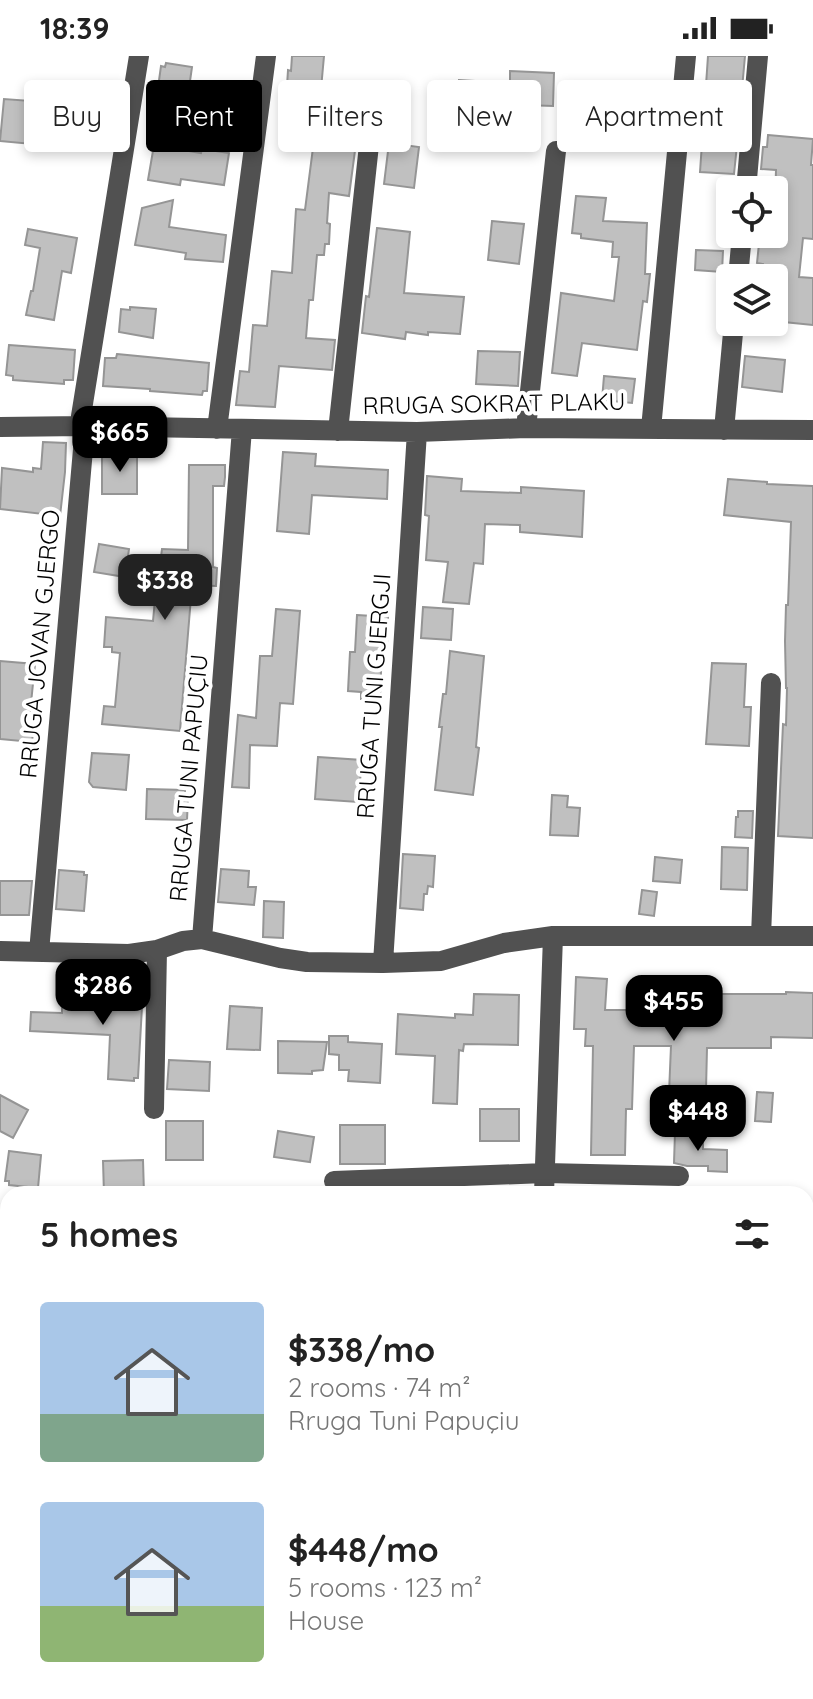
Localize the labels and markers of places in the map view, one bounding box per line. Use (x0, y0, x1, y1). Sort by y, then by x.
pin: $665 (73, 406, 167, 474)
pin: $338 (118, 554, 212, 622)
pin: $286 (56, 959, 150, 1027)
pin: $455 (627, 975, 721, 1043)
pin: $448 (651, 1085, 745, 1153)

